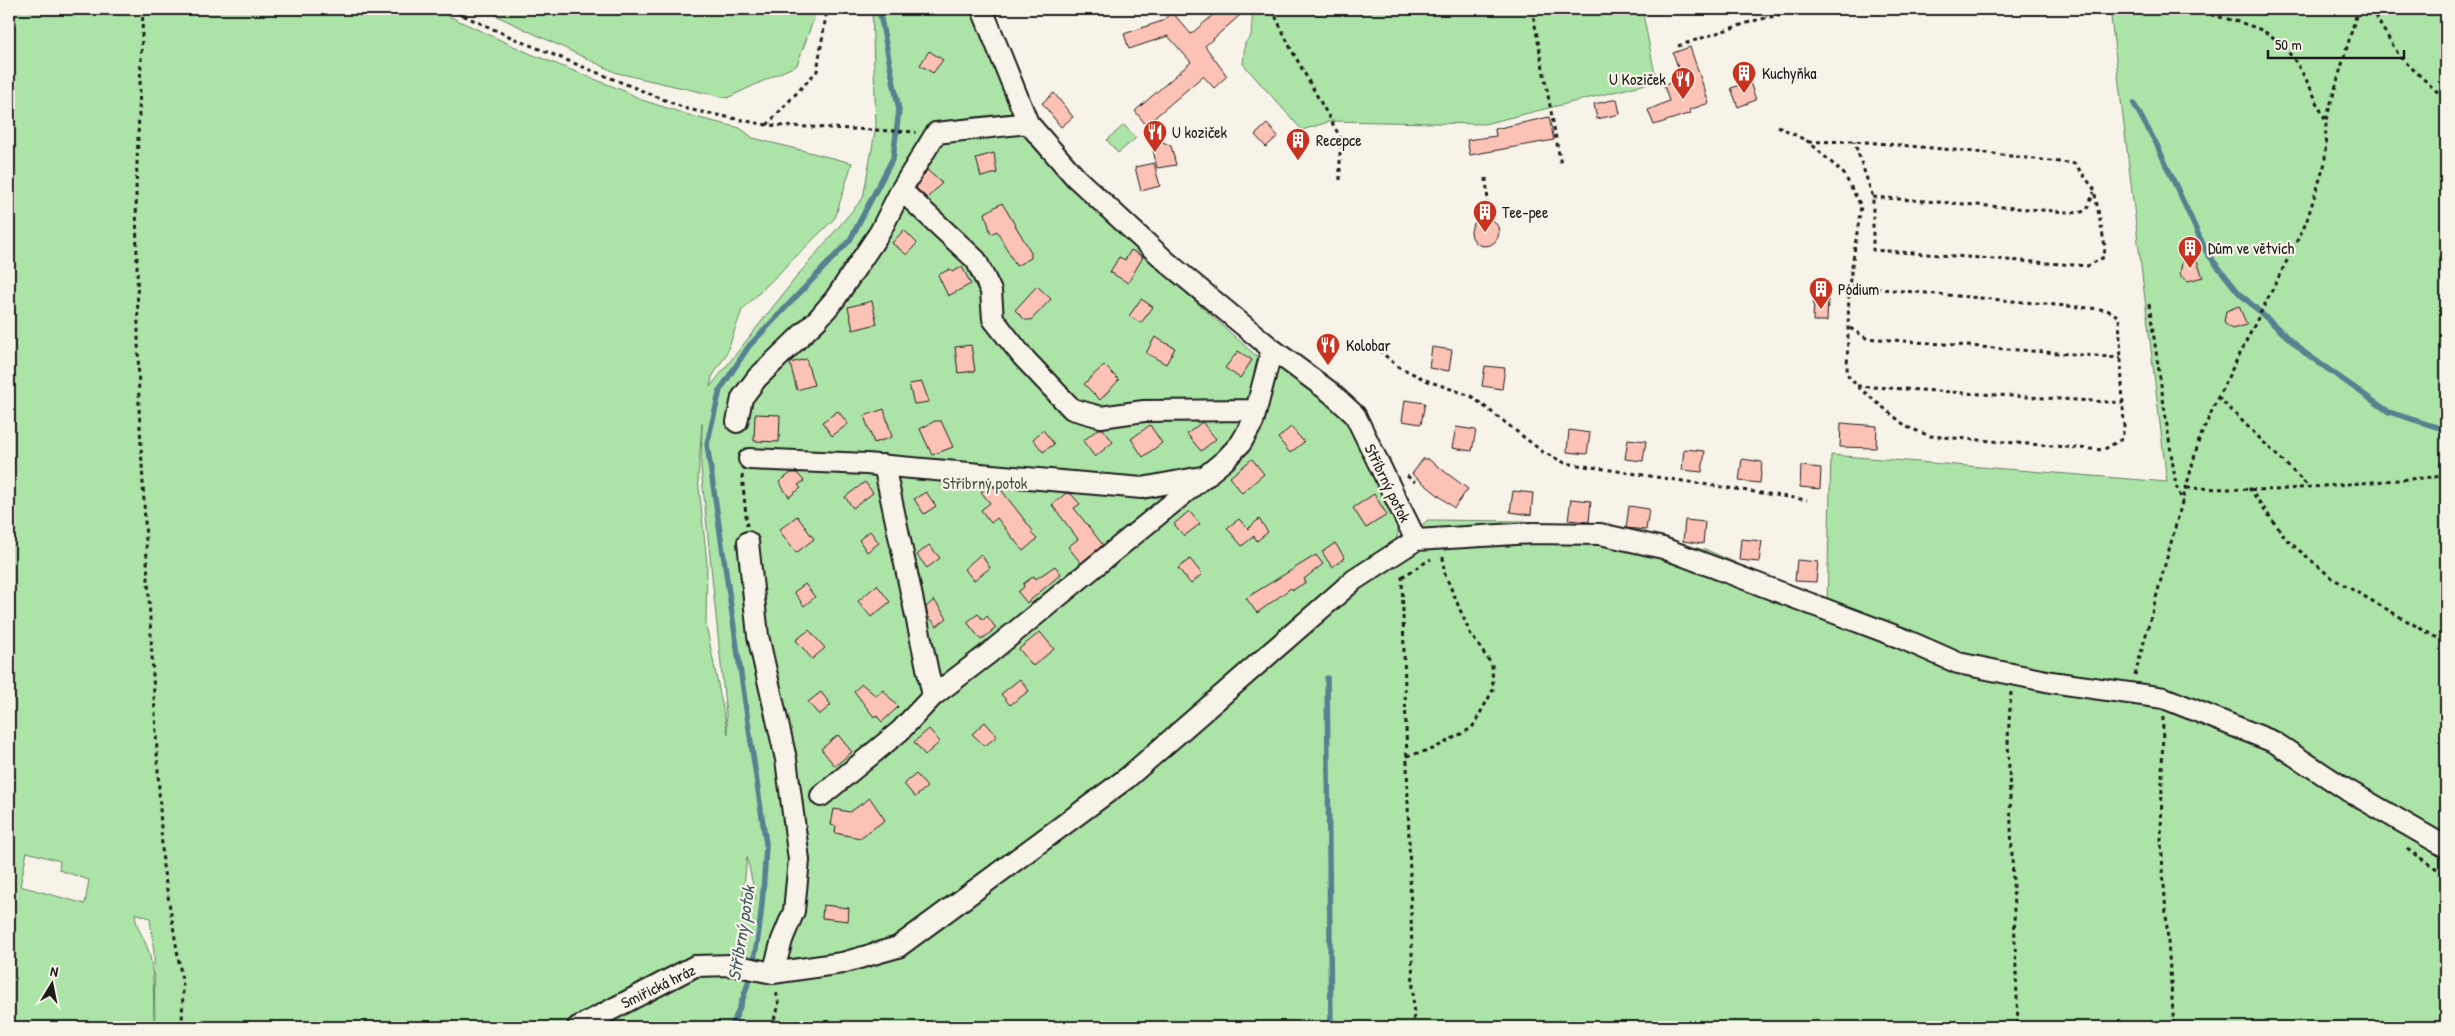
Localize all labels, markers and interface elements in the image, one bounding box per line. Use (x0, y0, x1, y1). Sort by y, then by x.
scale bar (2268, 28, 2404, 60)
text: 50 m (2275, 34, 2302, 55)
building icon: Kuchyňka (1731, 60, 1757, 94)
place label: Kuchyňka (1762, 62, 1817, 84)
restaurant icon: U Koziček (1670, 66, 1696, 100)
place label: U Koziček (1609, 68, 1666, 90)
restaurant icon: U koziček (1142, 119, 1168, 153)
place label: U koziček (1172, 121, 1228, 143)
building icon: Recepce (1285, 127, 1311, 161)
place label: Recepce (1316, 129, 1362, 151)
building icon: Tee-pee (1472, 199, 1498, 233)
place label: Tee-pee (1502, 201, 1549, 223)
building icon: Dům ve větvích (2177, 235, 2203, 269)
place label: Dům ve větvích (2208, 237, 2294, 259)
building icon: Pódium (1808, 276, 1834, 310)
place label: Pódium (1838, 278, 1879, 300)
restaurant icon: Kolobar (1315, 332, 1341, 366)
place label: Kolobar (1346, 334, 1391, 356)
street label: Stříbrný potok (1359, 440, 1417, 526)
park label: Stříbrný potok (943, 472, 1028, 494)
water label: Stříbrný potok (721, 882, 761, 982)
north arrow (28, 958, 78, 1008)
street label: Smiřická hráz (617, 958, 699, 1014)
text: N (49, 961, 60, 981)

